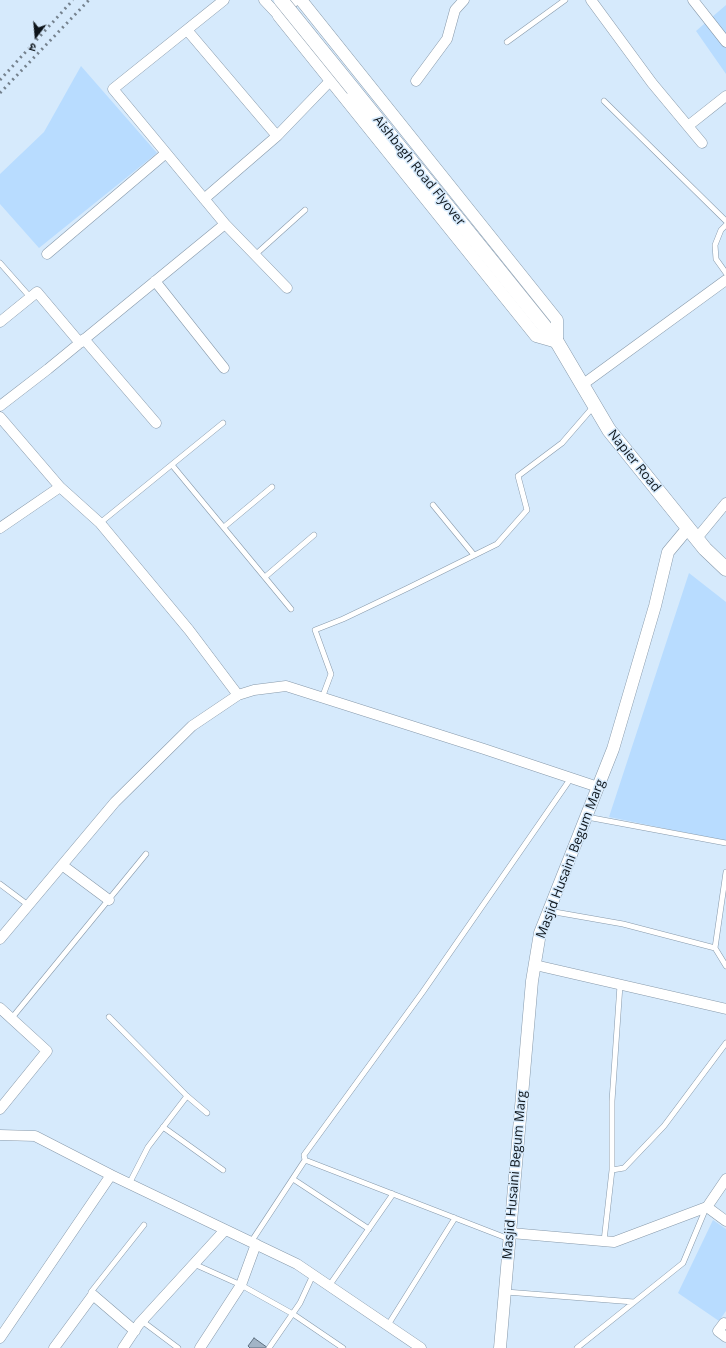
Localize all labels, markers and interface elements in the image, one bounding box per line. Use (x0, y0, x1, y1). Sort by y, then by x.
north arrow (16, 16, 56, 56)
text: उ (27, 40, 38, 56)
street label: Aishbagh Road Flyover (370, 113, 468, 229)
street label: Napier Road (604, 427, 664, 495)
street label: Masjid Husaini Begum Marg (533, 777, 609, 941)
street label: Masjid Husaini Begum Marg (500, 1090, 530, 1260)

